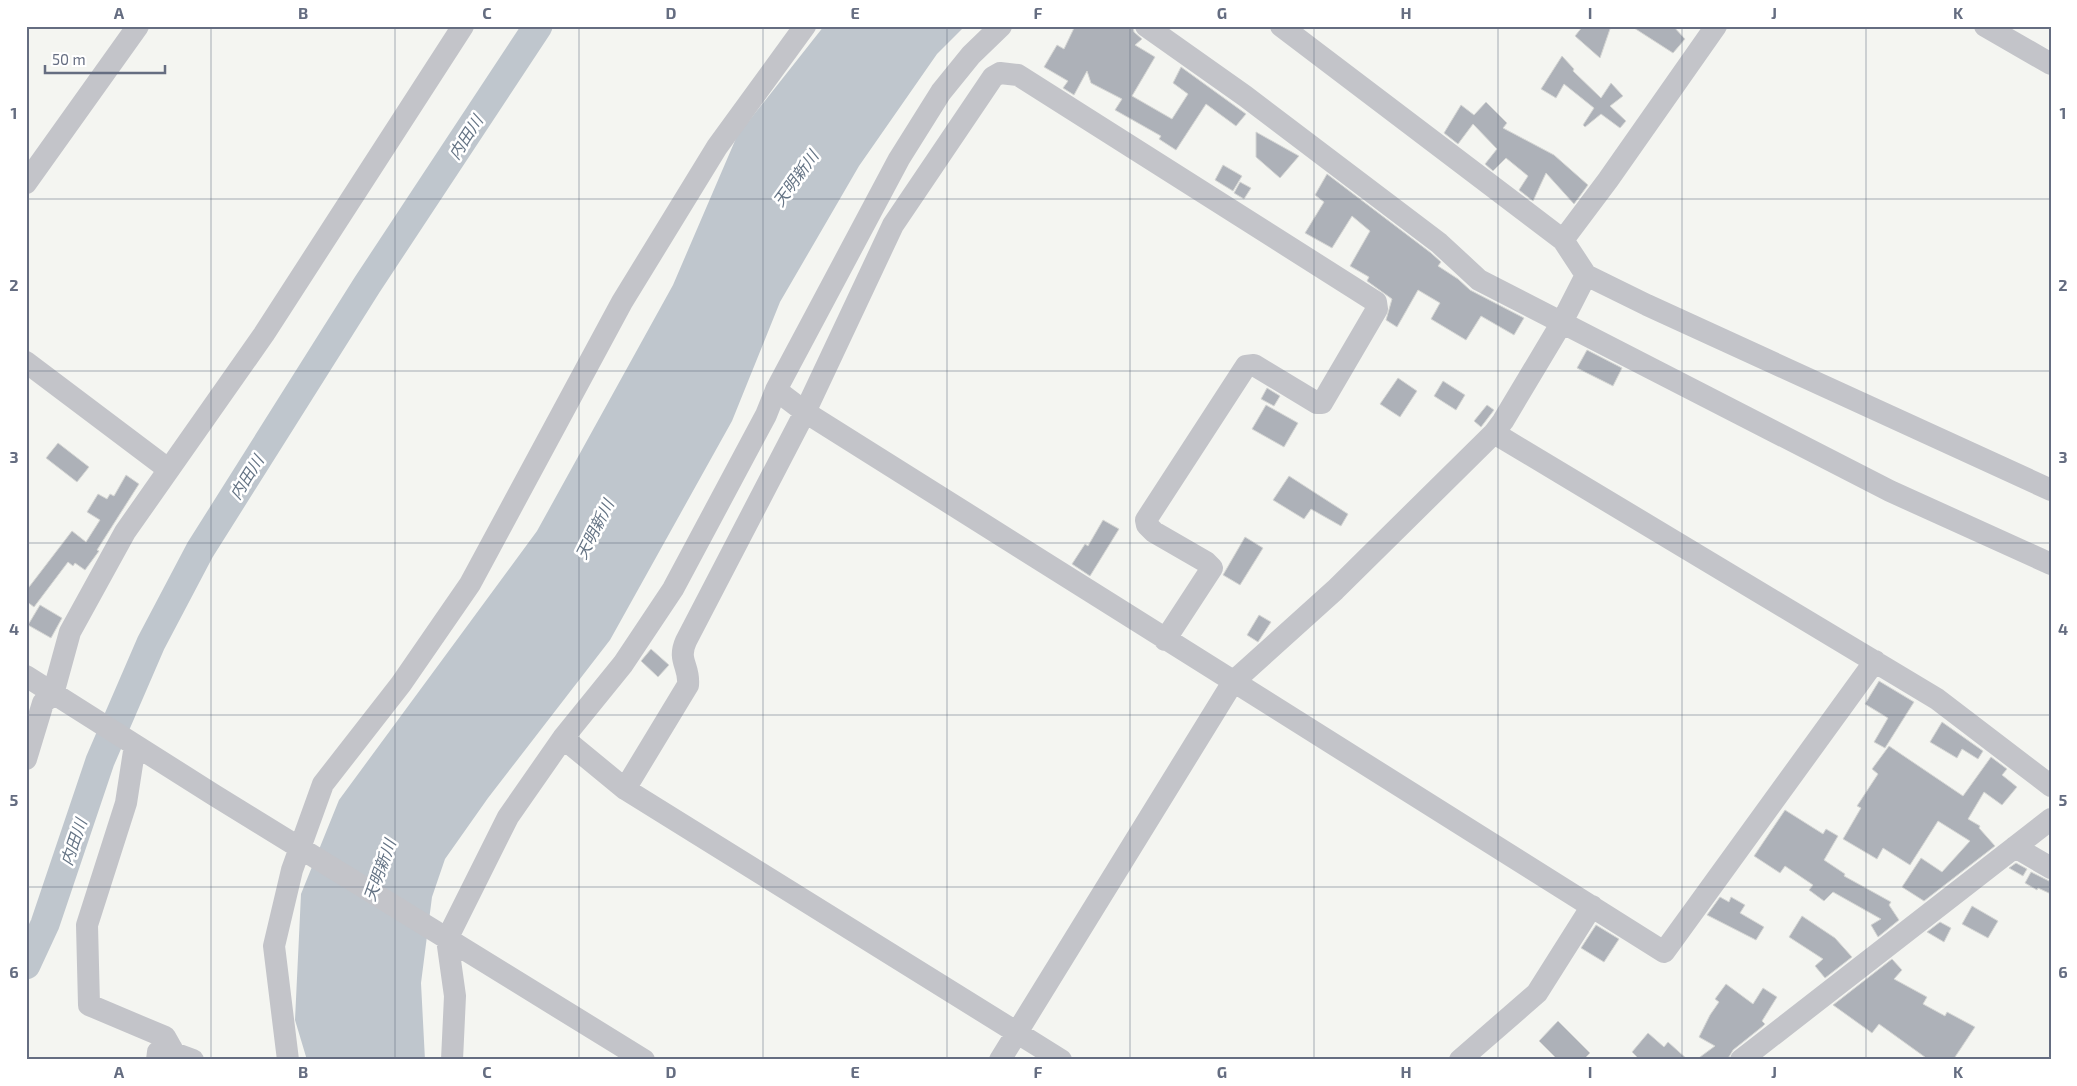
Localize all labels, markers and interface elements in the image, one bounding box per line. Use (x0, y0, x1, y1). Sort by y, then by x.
text: A (114, 3, 125, 22)
text: B (298, 3, 308, 22)
text: C (482, 3, 492, 22)
text: D (666, 3, 677, 22)
text: E (850, 3, 860, 22)
text: F (1034, 3, 1043, 22)
text: G (1217, 3, 1227, 22)
text: H (1400, 3, 1412, 22)
text: I (1588, 3, 1592, 22)
text: J (1771, 3, 1777, 22)
text: K (1953, 3, 1964, 22)
scale bar (45, 42, 165, 74)
text: 50 m (52, 50, 86, 68)
text: 1 (11, 103, 17, 122)
text: 1 (2060, 103, 2066, 122)
water label: 内田川 (444, 110, 487, 162)
water label: 天明新川 (769, 145, 823, 209)
text: 2 (9, 275, 19, 294)
text: 2 (2058, 275, 2068, 294)
text: 3 (9, 447, 19, 466)
text: 3 (2058, 447, 2068, 466)
water label: 内田川 (225, 450, 268, 502)
water label: 天明新川 (571, 494, 618, 562)
text: 4 (9, 619, 19, 638)
text: 4 (2058, 619, 2068, 638)
text: 5 (10, 790, 19, 809)
text: 5 (2059, 790, 2068, 809)
water label: 内田川 (56, 814, 90, 868)
water label: 天明新川 (359, 835, 400, 903)
text: 6 (9, 962, 19, 981)
text: 6 (2058, 962, 2068, 981)
text: A (114, 1062, 125, 1081)
text: B (298, 1062, 308, 1081)
text: C (482, 1062, 492, 1081)
text: D (666, 1062, 677, 1081)
text: E (850, 1062, 860, 1081)
text: F (1034, 1062, 1043, 1081)
text: G (1217, 1062, 1227, 1081)
text: H (1400, 1062, 1412, 1081)
text: I (1588, 1062, 1592, 1081)
text: J (1771, 1062, 1777, 1081)
text: K (1953, 1062, 1964, 1081)

